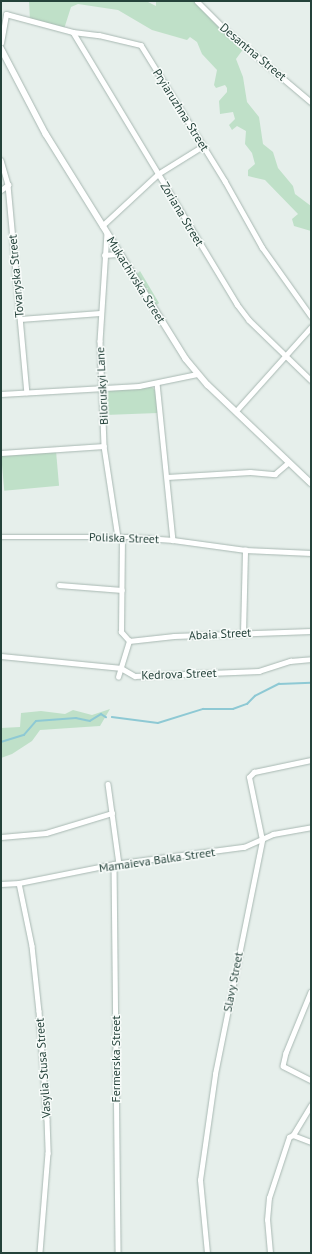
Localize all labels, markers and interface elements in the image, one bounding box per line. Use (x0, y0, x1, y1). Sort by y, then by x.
street label: Desantna Street (217, 20, 289, 84)
street label: Pryiaruzhna Street (150, 66, 212, 154)
street label: Zoriana Street (157, 179, 207, 249)
street label: Tovaryska Street (5, 234, 27, 318)
street label: Mukachivska Street (104, 234, 168, 326)
street label: Biloruskyi Lane (93, 347, 111, 425)
street label: Poliska Street (89, 530, 159, 546)
street label: Abaia Street (188, 625, 252, 643)
street label: Kedrova Street (141, 665, 217, 683)
street label: Mamaieva Balka Street (98, 845, 216, 875)
street label: Slavy Street (220, 951, 246, 1013)
street label: Fermerska Street (109, 1016, 123, 1102)
street label: Vasylia Stusa Street (32, 1017, 54, 1119)

